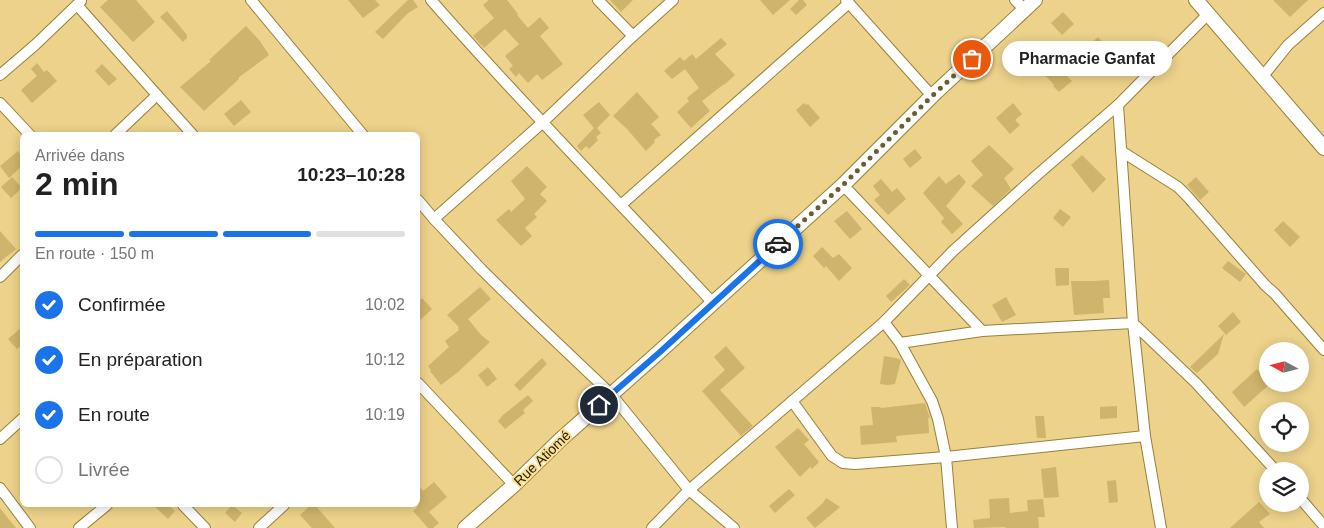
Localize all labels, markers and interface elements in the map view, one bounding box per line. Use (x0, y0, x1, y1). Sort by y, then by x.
pin (951, 38, 993, 80)
callout: Pharmacie Ganfat (1002, 42, 1172, 76)
icon: bag (958, 45, 986, 73)
text: Pharmacie Ganfat (1019, 50, 1155, 67)
text: Arrivée dans (35, 147, 125, 164)
text: 10:23–10:28 (297, 164, 405, 185)
text: 2 min (35, 166, 119, 202)
courier (753, 219, 803, 269)
icon: car (764, 230, 792, 258)
text: En route · 150 m (35, 245, 154, 262)
icon: check (35, 291, 63, 319)
text: Confirmée (78, 294, 166, 315)
text: 10:02 (365, 296, 405, 313)
north arrow (1259, 342, 1309, 392)
map controls (1259, 342, 1309, 512)
icon: check (35, 346, 63, 374)
text: En préparation (78, 349, 203, 370)
text: 10:12 (365, 351, 405, 368)
pin (578, 384, 620, 426)
icon: home (585, 391, 613, 419)
icon: check (35, 401, 63, 429)
button: locate (1259, 402, 1309, 452)
text: En route (78, 404, 150, 425)
text: 10:19 (365, 406, 405, 423)
street label: Rue Atiomé (510, 427, 574, 489)
text: Livrée (78, 459, 130, 480)
button: layers (1259, 462, 1309, 512)

